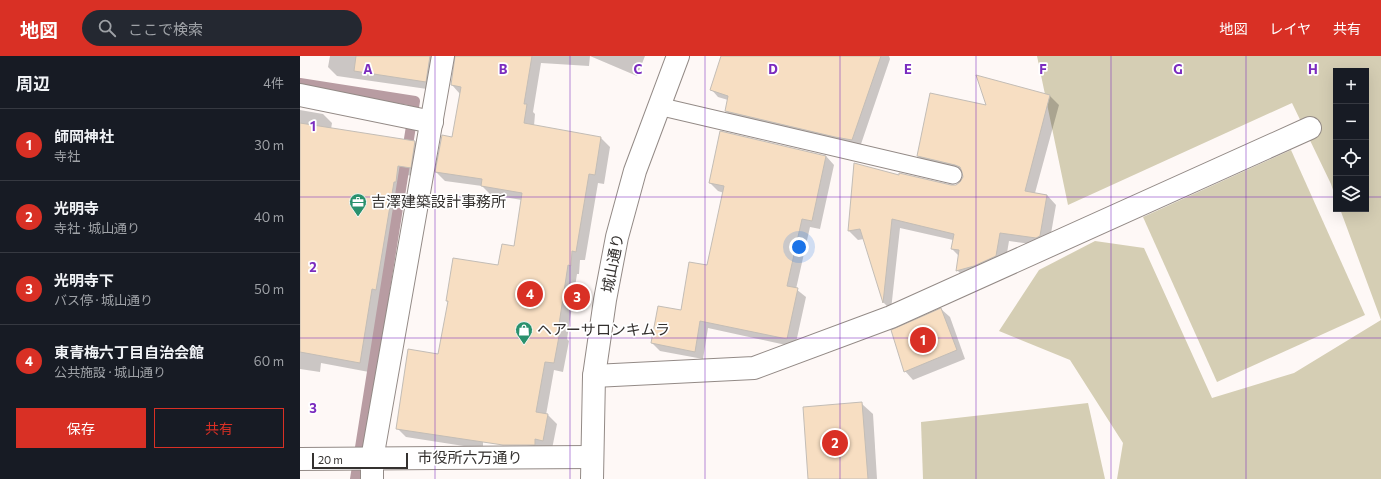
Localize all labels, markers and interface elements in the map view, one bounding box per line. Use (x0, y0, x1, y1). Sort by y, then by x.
search box (82, 10, 362, 46)
icon: search (96, 17, 118, 39)
text: 地図 (20, 18, 58, 41)
text: ここで検索 (128, 20, 203, 38)
text: 地図 (1219, 20, 1247, 37)
text: レイヤ (1269, 20, 1311, 37)
text: 共有 (1333, 20, 1361, 37)
text: A (363, 61, 373, 77)
text: B (499, 61, 508, 77)
text: C (634, 61, 643, 77)
text: D (768, 61, 778, 77)
text: E (904, 61, 912, 77)
text: F (1039, 61, 1047, 77)
text: G (1173, 61, 1183, 77)
text: H (1308, 61, 1318, 77)
map controls (1333, 68, 1369, 212)
button: + (1333, 68, 1369, 104)
text: 周辺 (16, 73, 50, 94)
text: 4件 (263, 75, 284, 91)
button: − (1333, 104, 1369, 140)
text: 1 (310, 118, 316, 134)
text: 師岡神社 (54, 127, 114, 145)
text: 1 (26, 137, 32, 153)
text: 30 m (254, 137, 284, 153)
button: locate (1333, 140, 1369, 176)
text: 寺社 (54, 148, 80, 164)
button: layers (1333, 176, 1369, 212)
office icon: 吉澤建築設計事務所 (348, 192, 368, 217)
place label: 吉澤建築設計事務所 (371, 192, 506, 210)
text: 光明寺 (54, 199, 99, 217)
text: 2 (25, 209, 33, 225)
text: 40 m (254, 209, 284, 225)
text: 寺社 · 城山通り (54, 220, 140, 236)
street label: 城山通り (597, 232, 627, 294)
your location (789, 237, 809, 257)
text: 2 (309, 259, 317, 275)
text: 光明寺下 (54, 271, 114, 289)
pin: 4 (517, 279, 543, 309)
text: 3 (25, 281, 33, 297)
text: 50 m (254, 281, 284, 297)
pin: 3 (564, 282, 590, 312)
text: バス停 · 城山通り (54, 292, 153, 308)
shop icon: ヘアーサロンキムラ (514, 320, 534, 345)
place label: ヘアーサロンキムラ (537, 320, 670, 338)
pin: 1 (910, 325, 936, 355)
text: 東青梅六丁目自治会館 (54, 343, 204, 361)
text: 4 (25, 353, 33, 369)
text: 60 m (254, 353, 284, 369)
text: 公共施設 · 城山通り (54, 364, 166, 380)
text: 3 (309, 400, 317, 416)
button: 保存 (16, 408, 146, 448)
button: 共有 (154, 408, 284, 448)
pin: 2 (822, 428, 848, 458)
street label: 市役所六万通り (417, 448, 523, 466)
scale bar (312, 451, 408, 470)
text: 20 m (318, 453, 343, 466)

